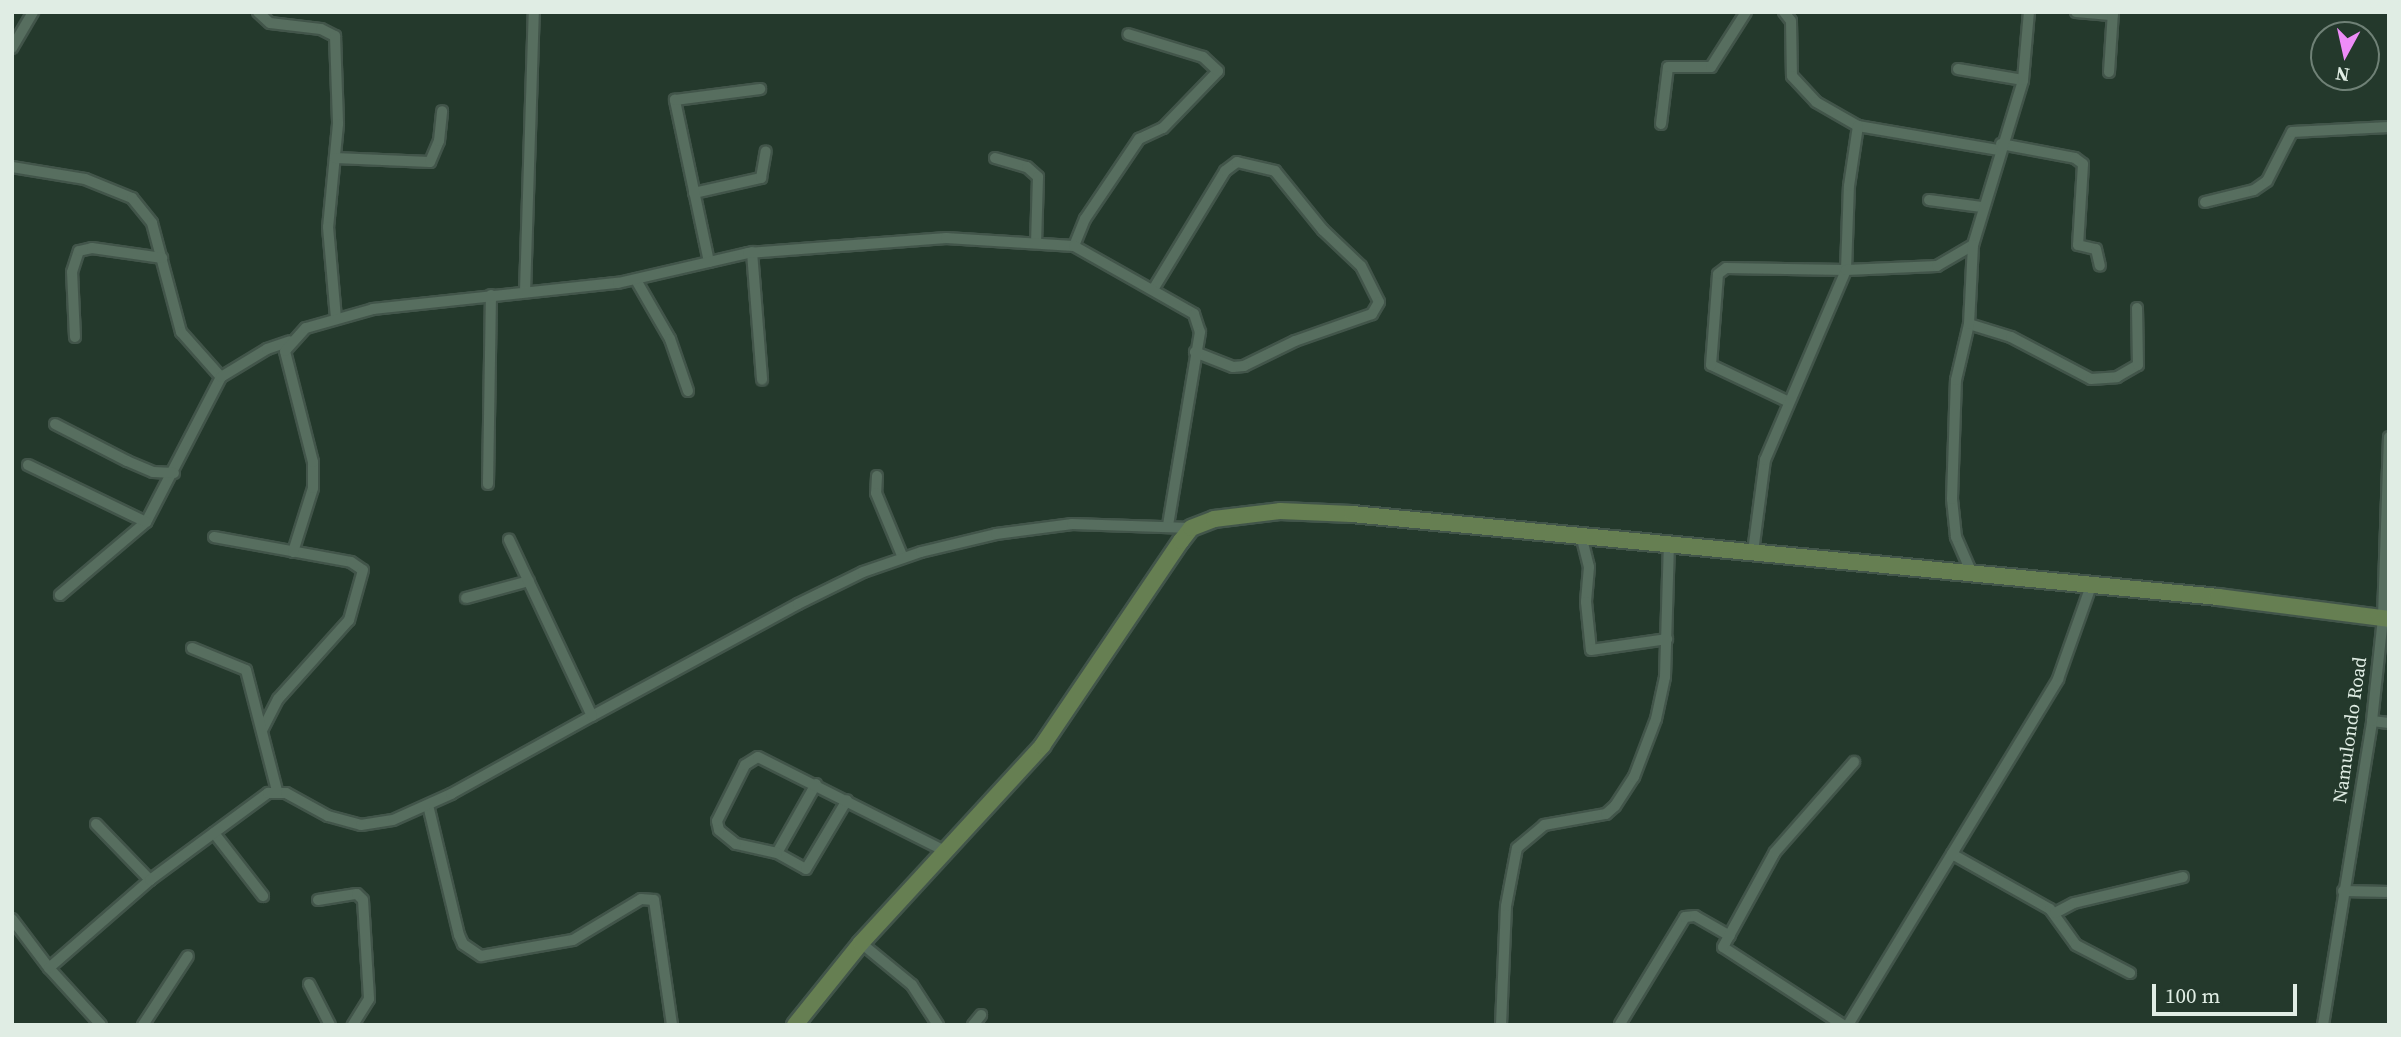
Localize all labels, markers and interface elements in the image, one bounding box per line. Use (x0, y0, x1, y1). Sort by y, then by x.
north arrow (2310, 21, 2380, 91)
text: N (2334, 61, 2351, 89)
street label: Namulondo Road (2328, 655, 2372, 805)
scale bar (2156, 970, 2301, 1014)
text: 100 m (2165, 981, 2220, 1010)

